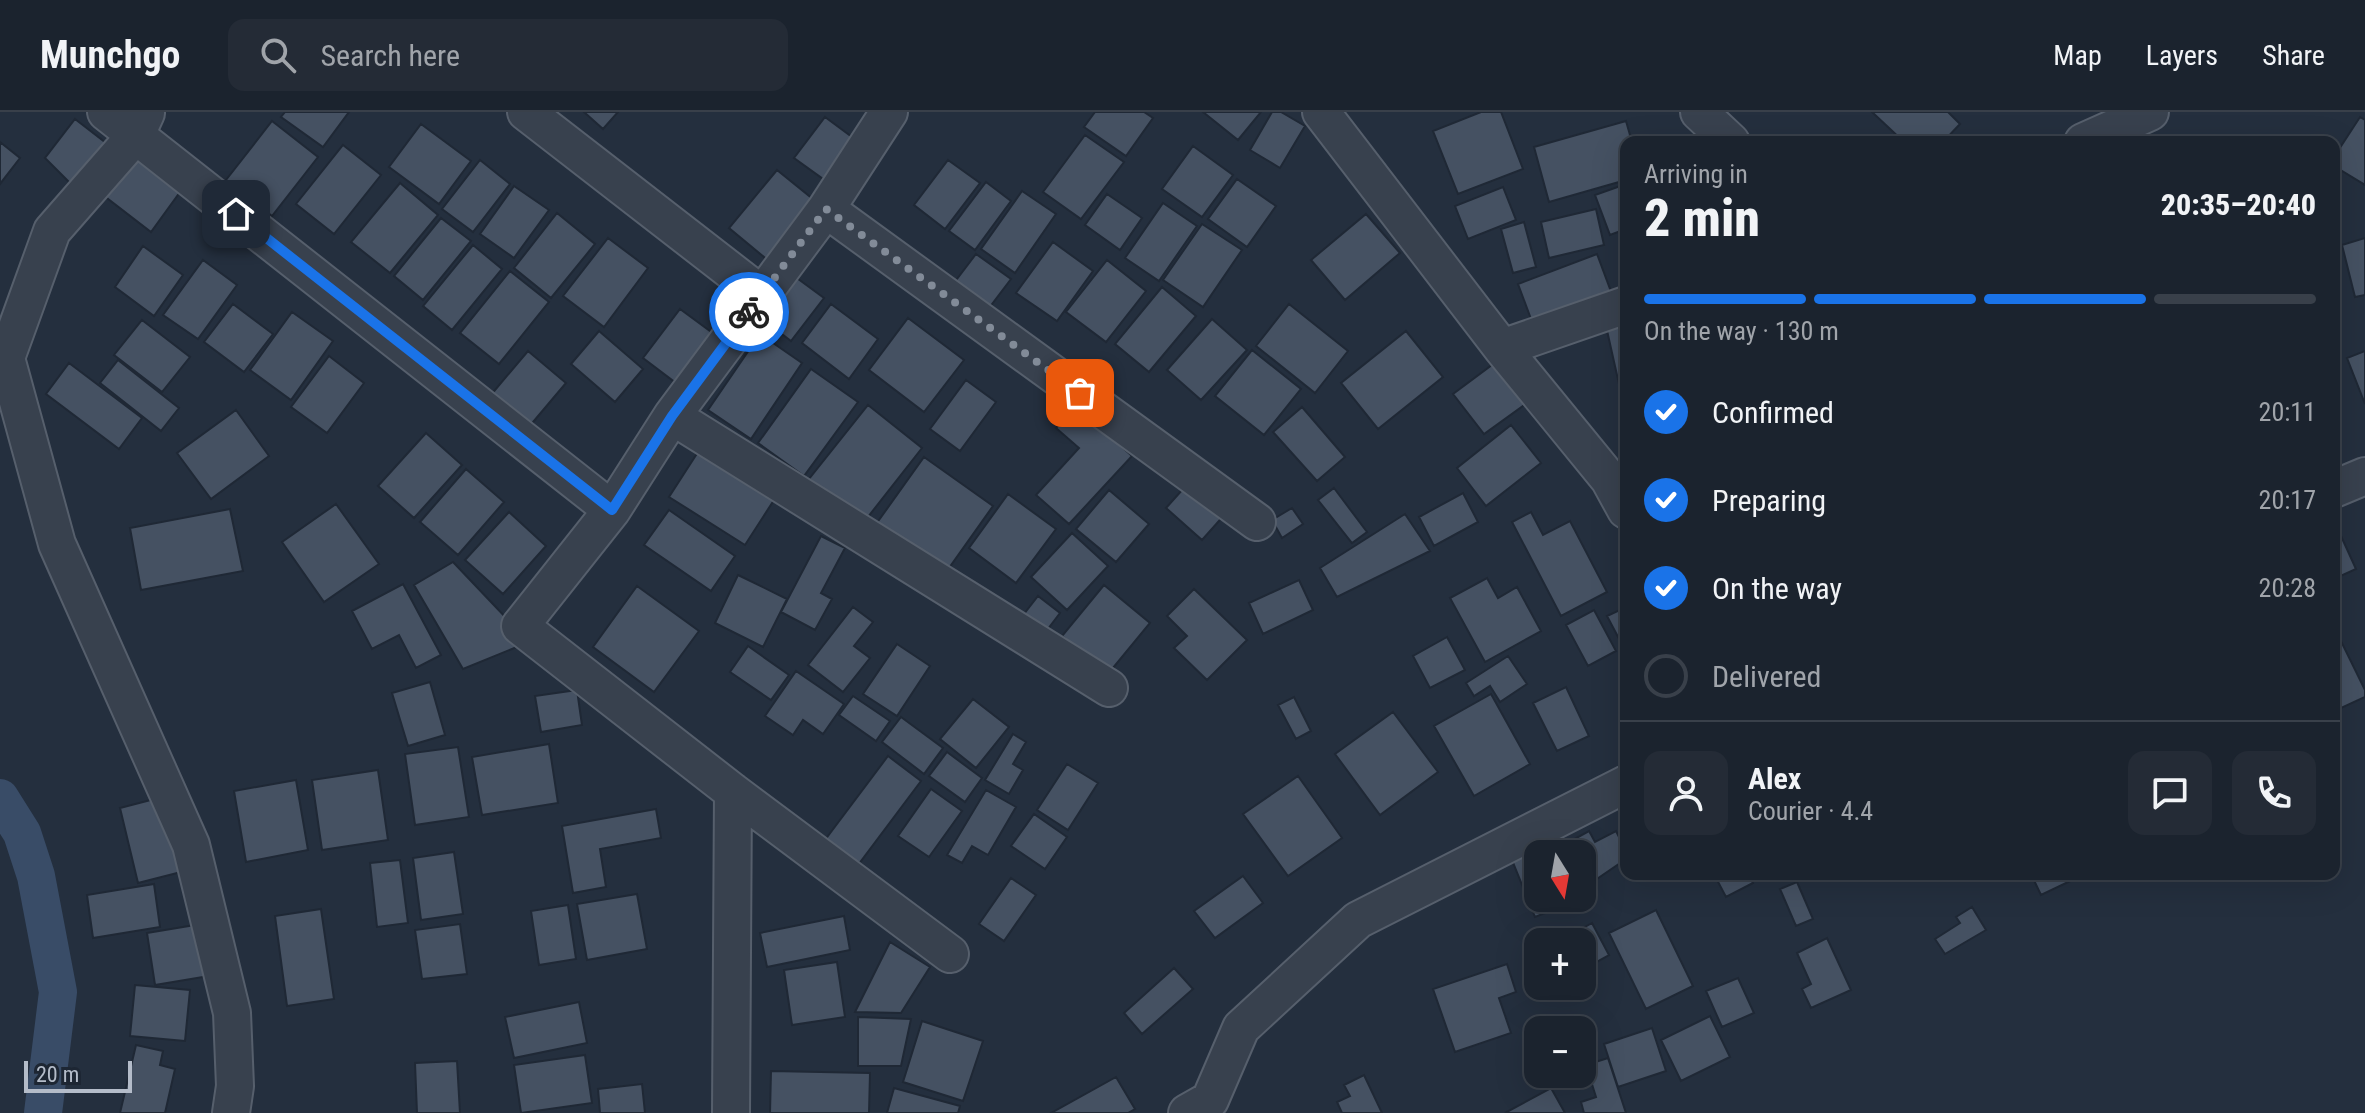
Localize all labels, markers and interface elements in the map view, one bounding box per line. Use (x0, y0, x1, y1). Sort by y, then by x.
search box (228, 19, 788, 91)
text: Munchgo (40, 33, 180, 77)
icon: search (256, 33, 300, 77)
text: Search here (320, 38, 460, 73)
text: Map (2053, 39, 2102, 72)
text: Layers (2146, 39, 2218, 72)
text: Share (2262, 39, 2325, 72)
text: Arriving in (1644, 159, 1748, 189)
pin (202, 180, 270, 248)
text: 20:35–20:40 (2161, 187, 2316, 222)
text: 2 min (1644, 188, 1760, 249)
icon: home (214, 192, 258, 236)
courier (709, 272, 789, 352)
icon: bike (727, 290, 771, 334)
text: On the way · 130 m (1644, 316, 1839, 346)
pin (1046, 359, 1114, 427)
icon: bag (1058, 371, 1102, 415)
icon: check (1644, 390, 1688, 434)
text: Confirmed (1712, 395, 1834, 430)
text: 20:11 (2259, 397, 2316, 427)
icon: check (1644, 478, 1688, 522)
text: Preparing (1712, 483, 1826, 518)
text: 20:17 (2259, 485, 2316, 515)
icon: check (1644, 566, 1688, 610)
text: On the way (1712, 571, 1842, 606)
text: 20:28 (2259, 573, 2316, 603)
text: Delivered (1712, 659, 1821, 694)
button: person (1644, 751, 1728, 835)
button: chat (2128, 751, 2212, 835)
button: phone (2232, 751, 2316, 835)
text: Alex (1748, 761, 1801, 796)
text: Courier · 4.4 (1748, 796, 1873, 826)
north arrow (1524, 840, 1596, 912)
map controls (1524, 840, 1596, 1088)
button: + (1524, 928, 1596, 1000)
button: − (1524, 1016, 1596, 1088)
scale bar (24, 1057, 132, 1093)
text: 20 m (36, 1062, 79, 1087)

